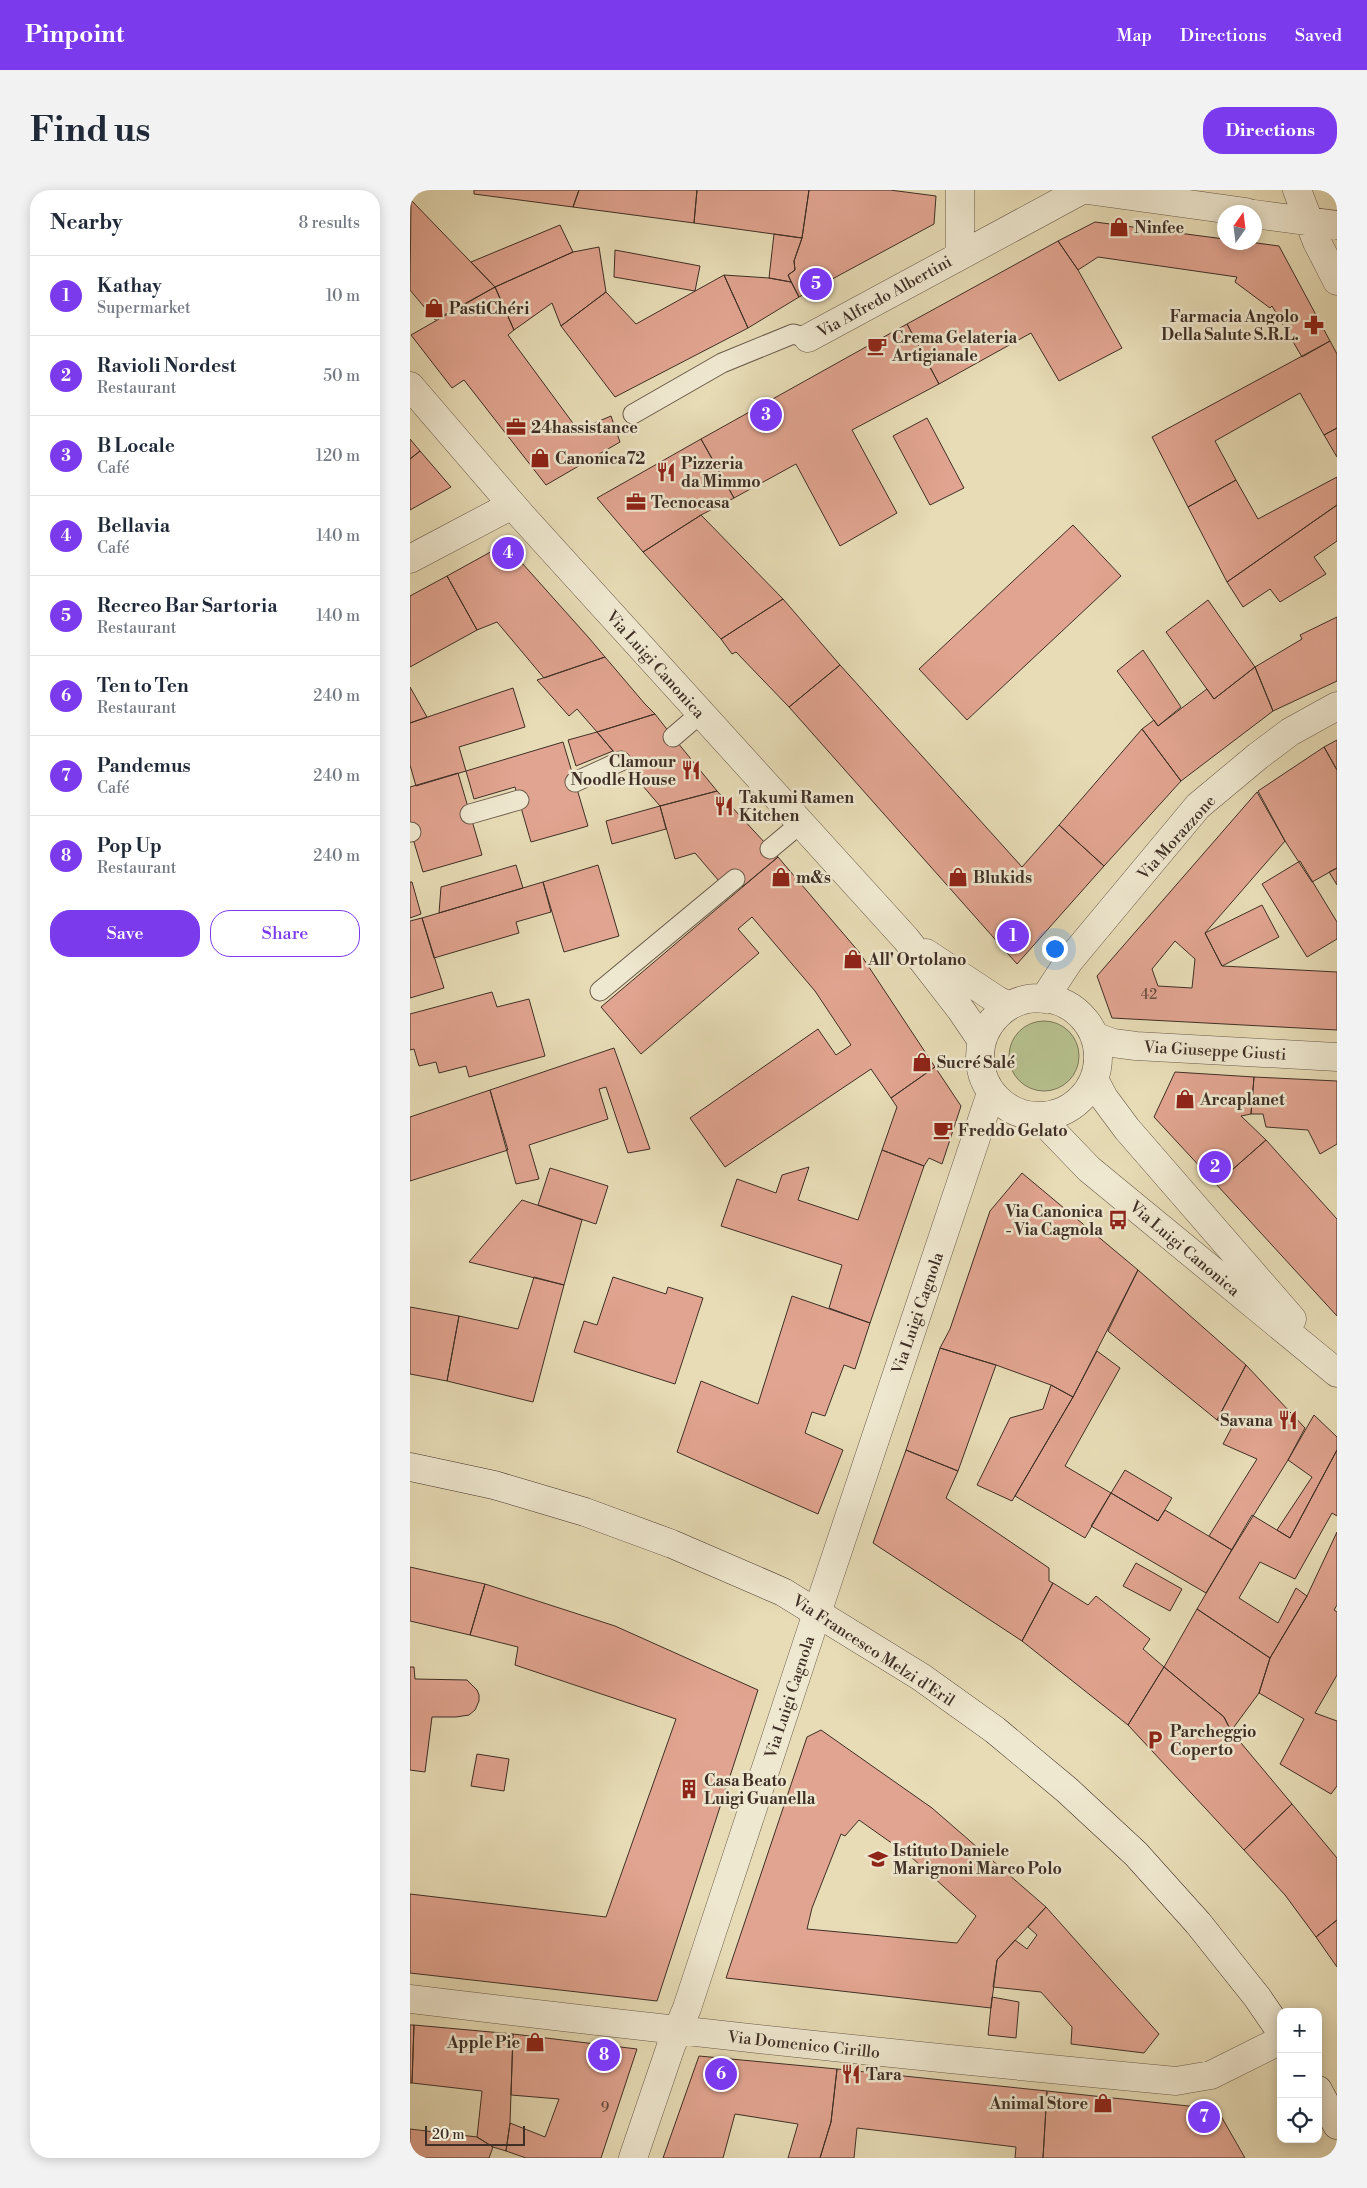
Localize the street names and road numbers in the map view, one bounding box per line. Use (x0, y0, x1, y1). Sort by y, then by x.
street label: Via Alfredo Albertini (813, 252, 955, 343)
street label: Via Luigi Canonica (601, 606, 709, 723)
street label: Via Morazzone (1133, 791, 1220, 885)
street label: Via Giuseppe Giusti (1142, 1037, 1287, 1065)
street label: Via Luigi Canonica (1124, 1196, 1244, 1301)
street label: Via Luigi Cagnola (887, 1249, 948, 1378)
street label: Via Francesco Melzi d'Eril (788, 1590, 959, 1711)
street label: Via Luigi Cagnola (760, 1633, 819, 1762)
street label: Via Domenico Cirillo (726, 2027, 881, 2063)

